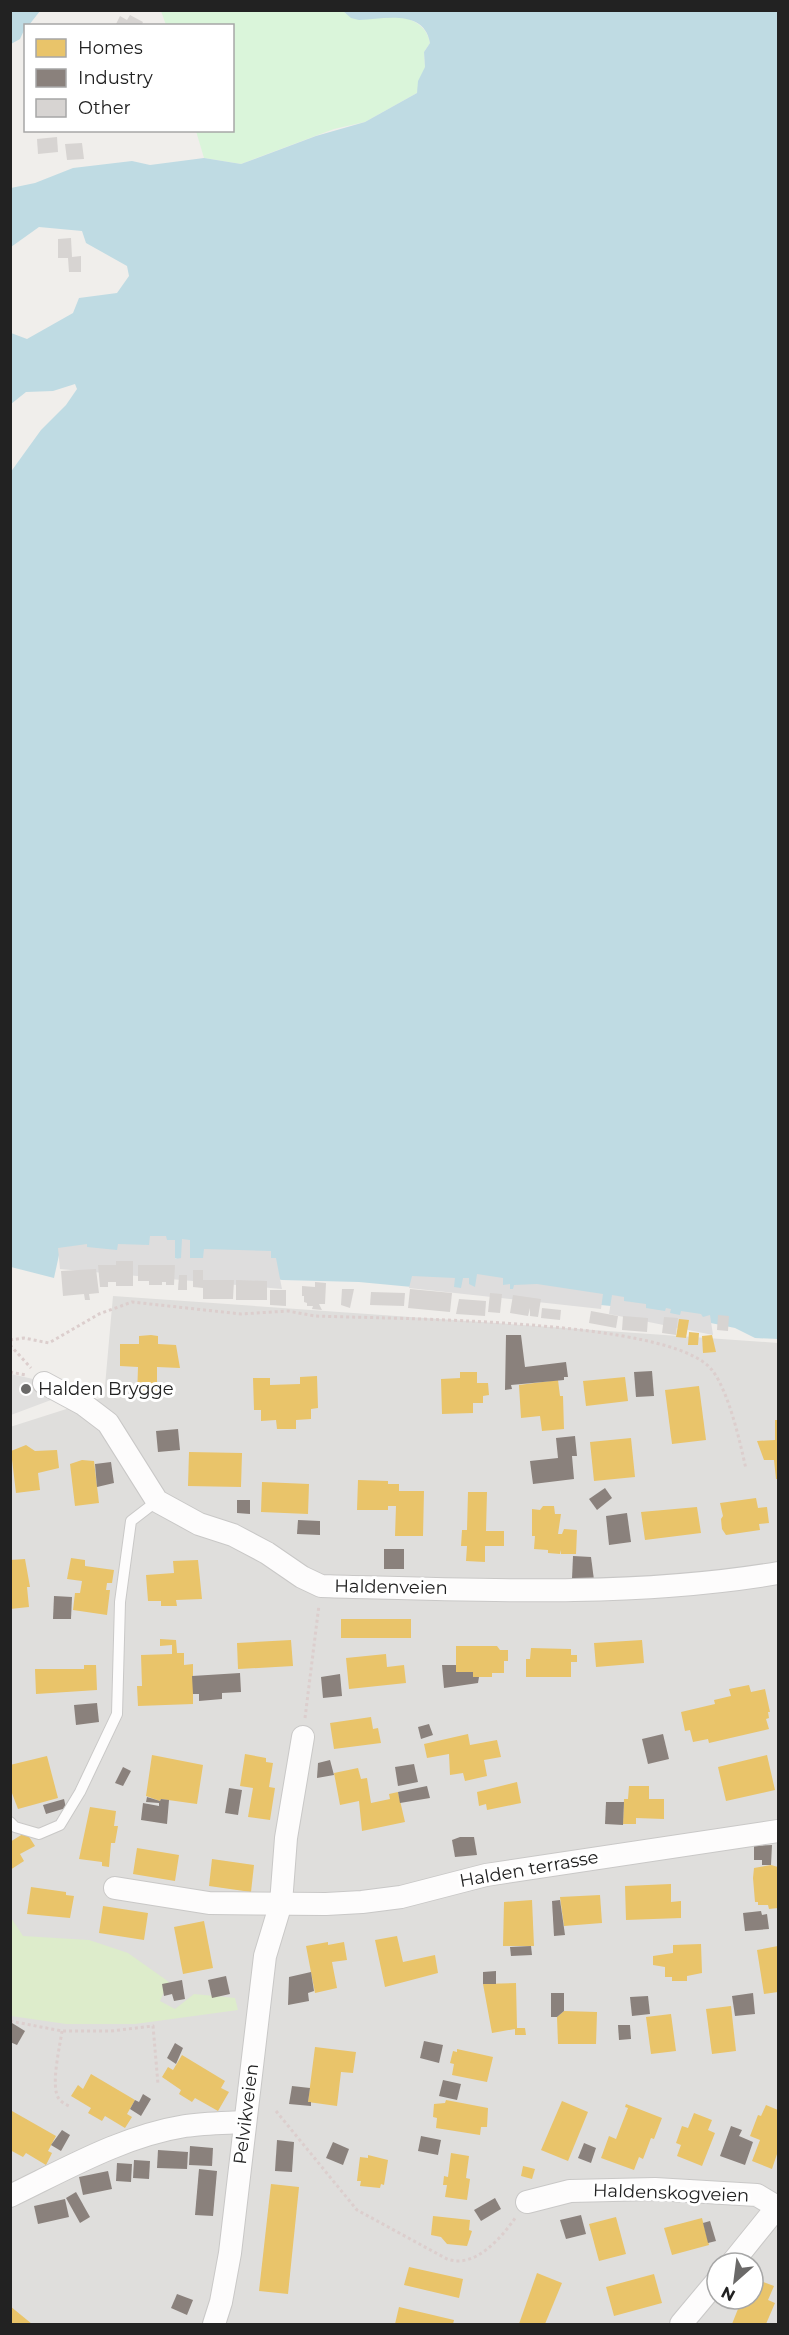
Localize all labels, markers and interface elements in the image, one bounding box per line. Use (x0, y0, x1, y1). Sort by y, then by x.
legend (24, 24, 234, 132)
text: Homes (78, 37, 143, 59)
text: Industry (78, 67, 153, 89)
text: Other (78, 97, 131, 119)
place label: Halden Brygge (38, 1378, 174, 1400)
marker: Halden Brygge (19, 1382, 33, 1396)
street label: Haldenveien (334, 1575, 448, 1599)
street label: Halden terrasse (458, 1846, 600, 1892)
street label: Pelvikveien (229, 2062, 263, 2166)
street label: Haldenskogveien (592, 2179, 750, 2207)
north arrow (705, 2251, 765, 2311)
text: N (718, 2282, 738, 2305)

